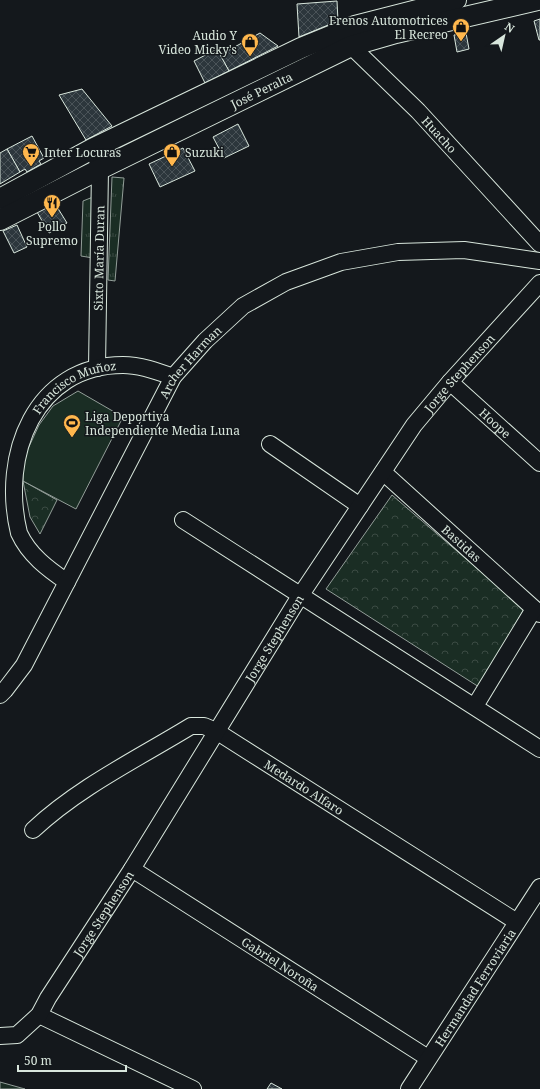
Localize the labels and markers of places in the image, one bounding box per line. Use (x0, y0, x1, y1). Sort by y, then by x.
place label: Frenos Automotrices El Recreo (329, 12, 448, 43)
shop icon: Frenos Automotrices El Recreo (451, 17, 471, 42)
place label: Audio Y Video Micky's (158, 27, 237, 58)
shop icon: Audio Y Video Micky's (240, 32, 260, 57)
supermarket icon: Inter Locuras (21, 142, 41, 167)
shop icon: Suzuki (162, 142, 182, 167)
place label: Inter Locuras (44, 144, 121, 161)
place label: Suzuki (185, 144, 224, 161)
restaurant icon: Pollo Supremo (42, 193, 62, 218)
place label: Pollo Supremo (26, 218, 78, 249)
place label: Liga Deportiva Independiente Media Luna (85, 408, 240, 439)
sports icon: Liga Deportiva Independiente Media Luna (62, 413, 82, 438)

